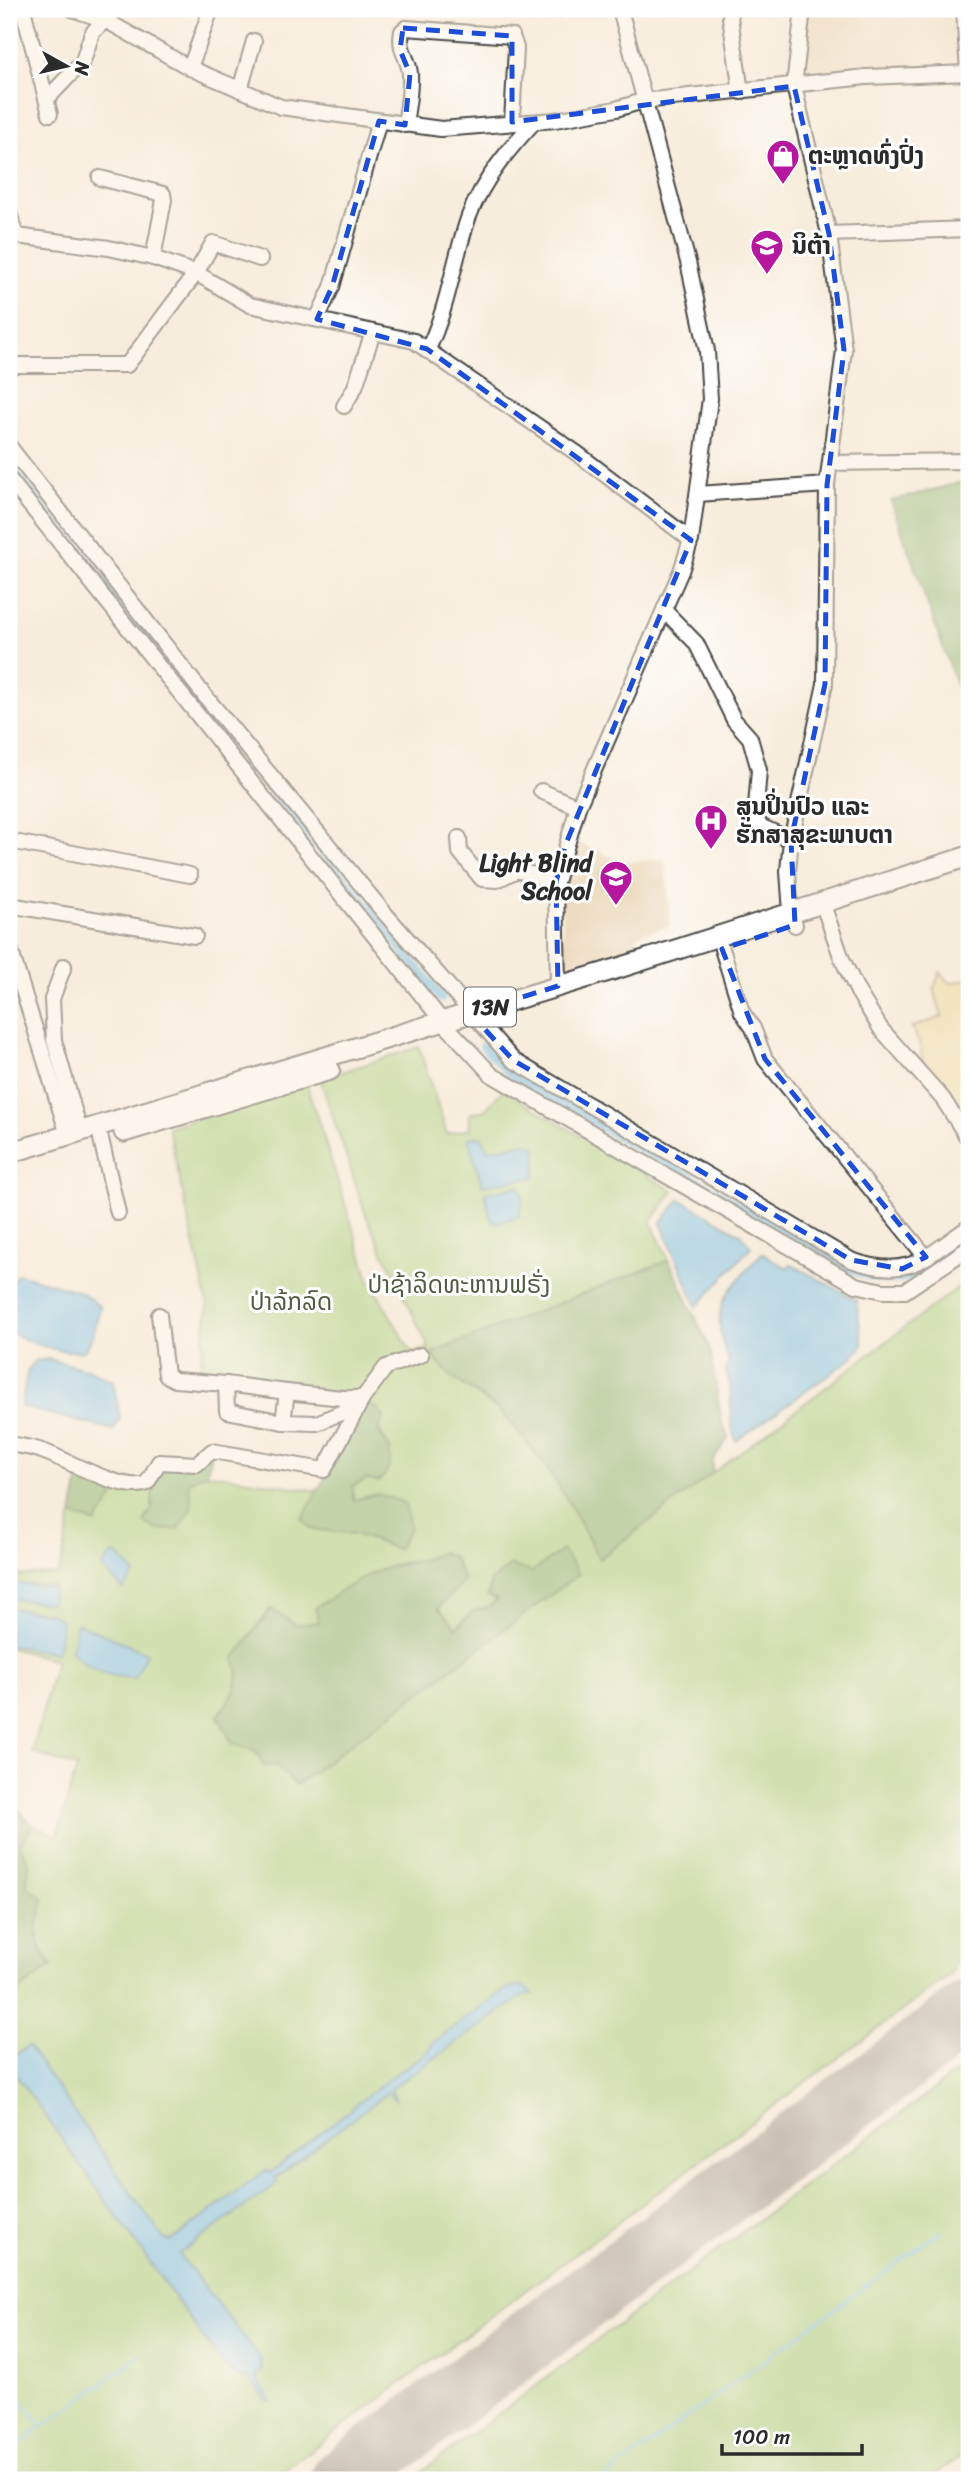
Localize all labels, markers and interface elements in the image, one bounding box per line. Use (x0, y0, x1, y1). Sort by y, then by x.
north arrow (32, 32, 102, 102)
text: N (65, 58, 100, 78)
place label: ຕະຫຼາດທົ່ງປົ່ງ (808, 135, 924, 177)
shop icon: ຕະຫຼາດທົ່ງປົ່ງ (764, 137, 802, 186)
place label: ນິຕ້າ (792, 225, 831, 267)
school or university icon: ນິຕ້າ (748, 227, 786, 276)
place label: ສູນປິ່ນປົວ ແລະ ຮັກສາສຸຂະພາບຕາ (736, 786, 893, 856)
hospital icon: ສູນປິ່ນປົວ ແລະ ຮັກສາສຸຂະພາບຕາ (692, 802, 730, 851)
place label: Light Blind School (479, 842, 594, 912)
school or university icon: Light Blind School (597, 858, 635, 907)
road number: 13N (464, 988, 516, 1026)
park label: ປ່າຊ້າລິດທະຫານຟຣັ່ງ (368, 1264, 550, 1306)
park label: ປ່າລ້ກລົດ (250, 1281, 332, 1323)
scale bar (722, 2412, 862, 2456)
text: 100 m (733, 2418, 790, 2456)

